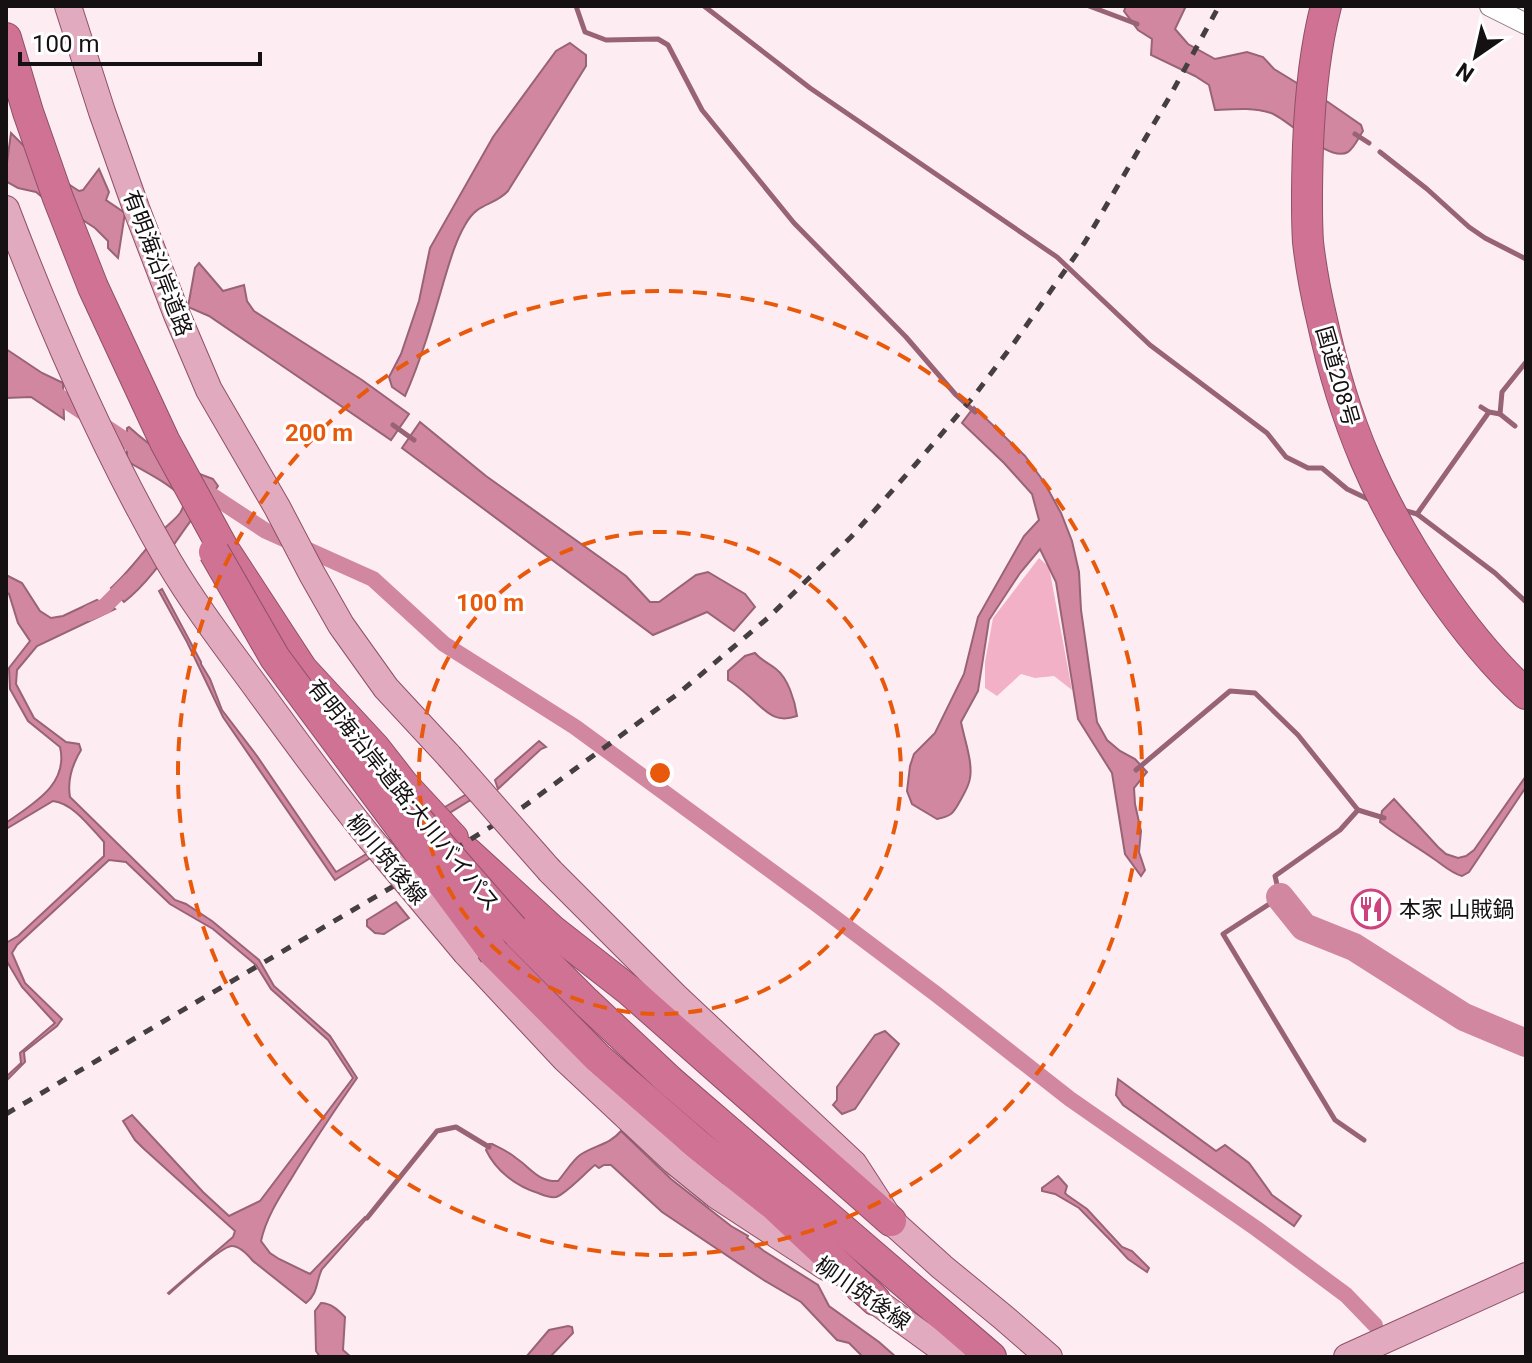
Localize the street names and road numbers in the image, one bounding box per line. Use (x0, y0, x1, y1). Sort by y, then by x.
street label: 有明海沿岸道路 (118, 187, 197, 340)
street label: 国道208号 (1311, 323, 1364, 429)
street label: 有明海沿岸道路;大川バイパス (303, 675, 505, 916)
street label: 柳川筑後線 (342, 809, 432, 909)
street label: 柳川筑後線 (810, 1252, 915, 1335)

